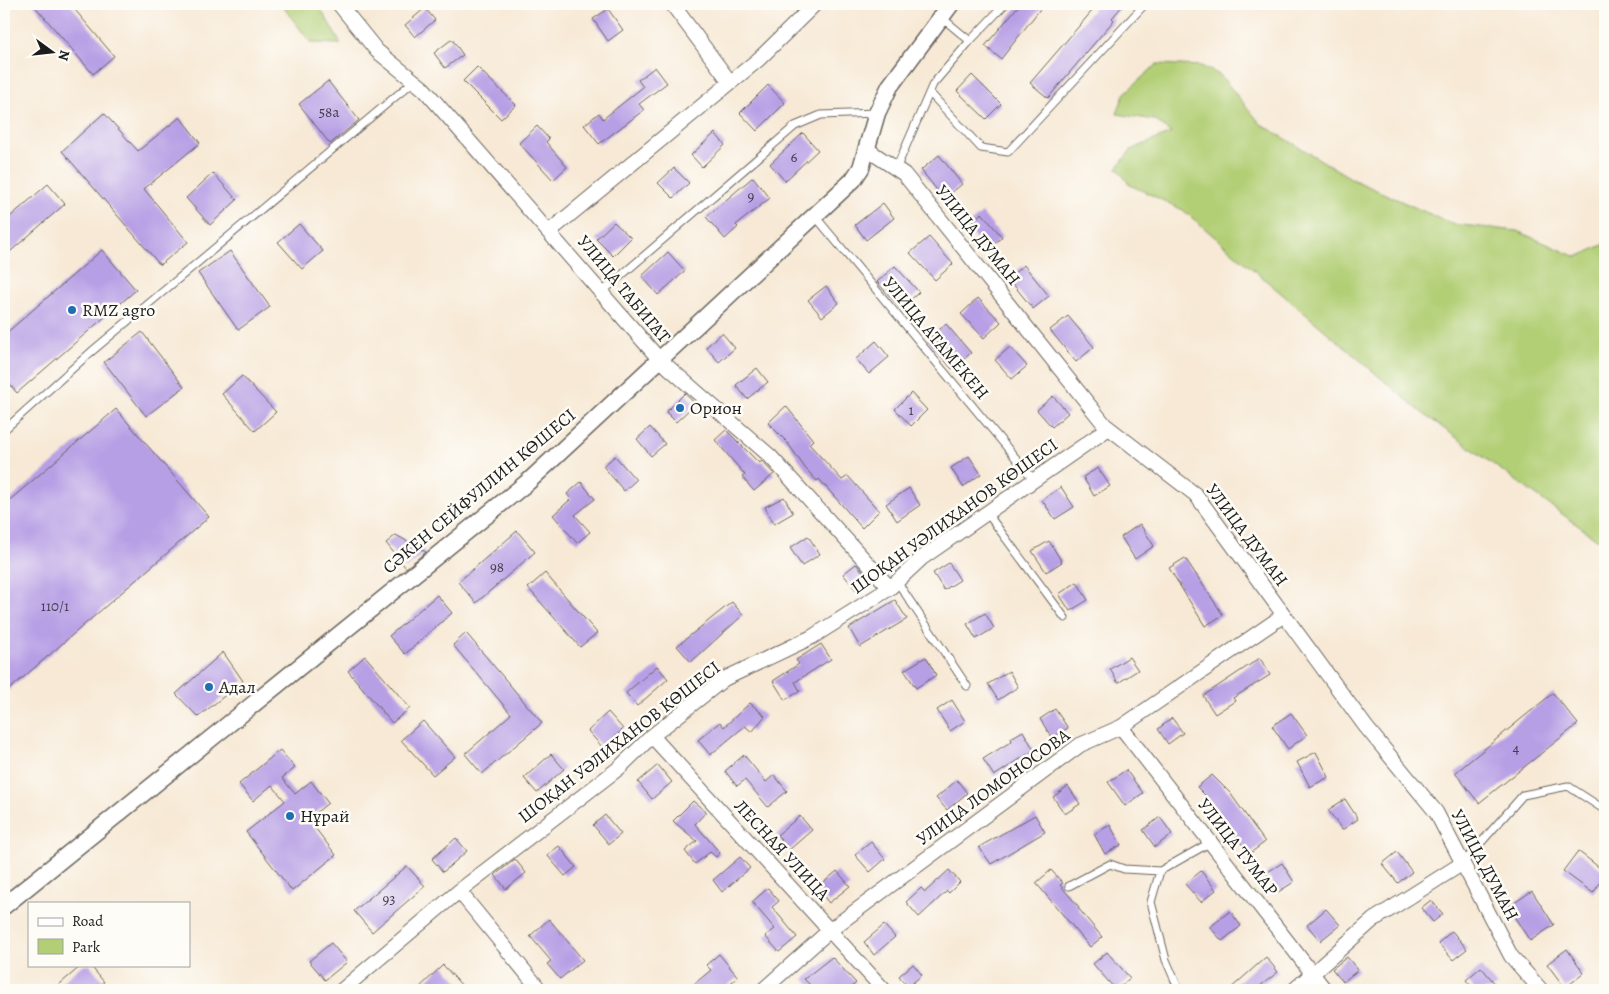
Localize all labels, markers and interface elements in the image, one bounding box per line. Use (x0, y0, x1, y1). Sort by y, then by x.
north arrow (28, 28, 78, 78)
text: N (54, 48, 75, 63)
house number: 58а (319, 102, 339, 122)
house number: 6 (791, 147, 798, 167)
street label: УЛИЦА ДУМАН (930, 180, 1026, 290)
house number: 9 (748, 186, 755, 206)
street label: УЛИЦА ТАБИГАТ (572, 230, 676, 348)
street label: УЛИЦА АТАМЕКЕН (878, 272, 994, 404)
place label: RMZ agro (82, 298, 155, 322)
marker: RMZ agro (66, 304, 78, 316)
place label: Орион (690, 396, 742, 420)
house number: 1 (908, 400, 914, 420)
marker: Орион (674, 402, 686, 414)
street label: СӘКЕН СЕЙФУЛЛИН КӨШЕСІ (377, 403, 581, 579)
street label: ШОҚАН УӘЛИХАНОВ КӨШЕСІ (846, 433, 1062, 599)
street label: УЛИЦА ДУМАН (1200, 479, 1294, 591)
house number: 98 (490, 557, 504, 577)
house number: 110/1 (41, 596, 69, 616)
street label: ШОҚАН УӘЛИХАНОВ КӨШЕСІ (513, 655, 725, 829)
place label: Адал (218, 675, 256, 699)
marker: Адал (203, 681, 215, 693)
street label: УЛИЦА ЛОМОНОСОВА (911, 723, 1075, 851)
house number: 4 (1513, 738, 1520, 758)
street label: УЛИЦА ТУМАР (1192, 793, 1284, 901)
street label: ЛЕСНАЯ УЛИЦА (729, 794, 835, 906)
place label: Нұрай (300, 804, 350, 828)
street label: УЛИЦА ДУМАН (1446, 805, 1524, 925)
marker: Нұрай (284, 810, 296, 822)
house number: 93 (382, 889, 396, 909)
legend (28, 902, 190, 966)
text: Road (72, 911, 104, 931)
text: Park (72, 937, 101, 957)

